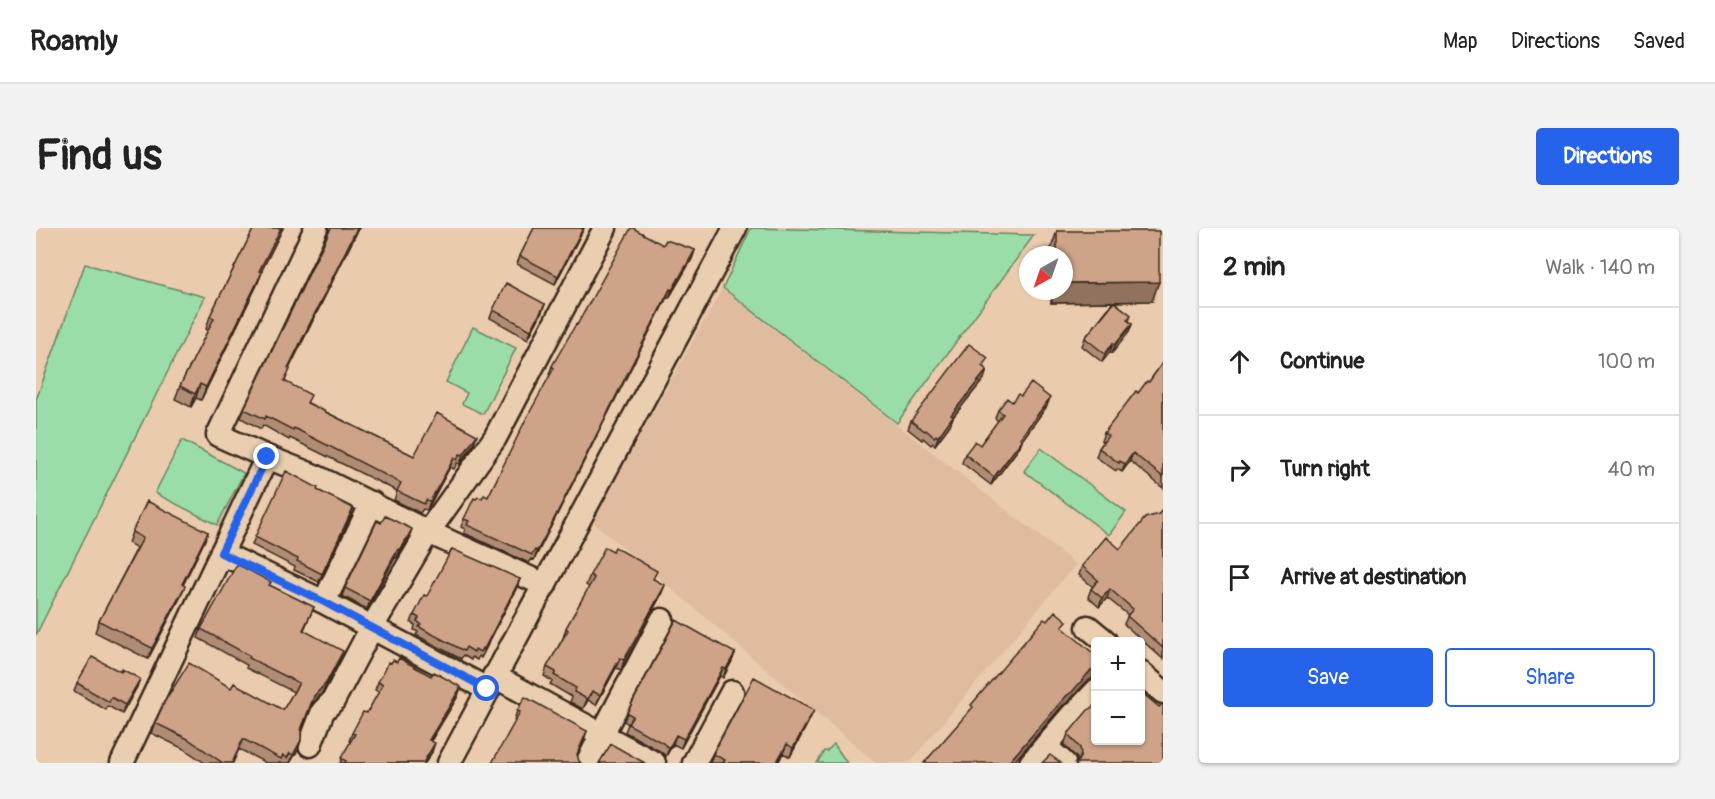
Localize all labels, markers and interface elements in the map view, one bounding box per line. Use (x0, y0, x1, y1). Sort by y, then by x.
text: Roamly (30, 24, 118, 59)
text: Map (1443, 28, 1478, 55)
text: Directions (1511, 28, 1600, 55)
text: Saved (1633, 28, 1685, 55)
button: Directions (1536, 128, 1679, 185)
text: Find us (36, 130, 162, 182)
north arrow (1019, 246, 1073, 300)
text: 2 min (1223, 251, 1285, 283)
text: Walk · 140 m (1545, 255, 1655, 280)
icon: ahead (1223, 345, 1256, 378)
text: Continue (1280, 347, 1364, 375)
text: 100 m (1598, 349, 1655, 374)
route end (253, 443, 279, 469)
icon: right (1223, 453, 1256, 486)
text: Turn right (1280, 455, 1370, 483)
text: 40 m (1608, 457, 1655, 482)
icon: arrive (1223, 561, 1256, 594)
text: Arrive at destination (1280, 563, 1466, 591)
map controls (1091, 637, 1145, 745)
button: + (1091, 637, 1145, 691)
button: Save (1223, 648, 1433, 707)
button: Share (1445, 648, 1655, 707)
route start (473, 675, 499, 701)
button: − (1091, 691, 1145, 745)

